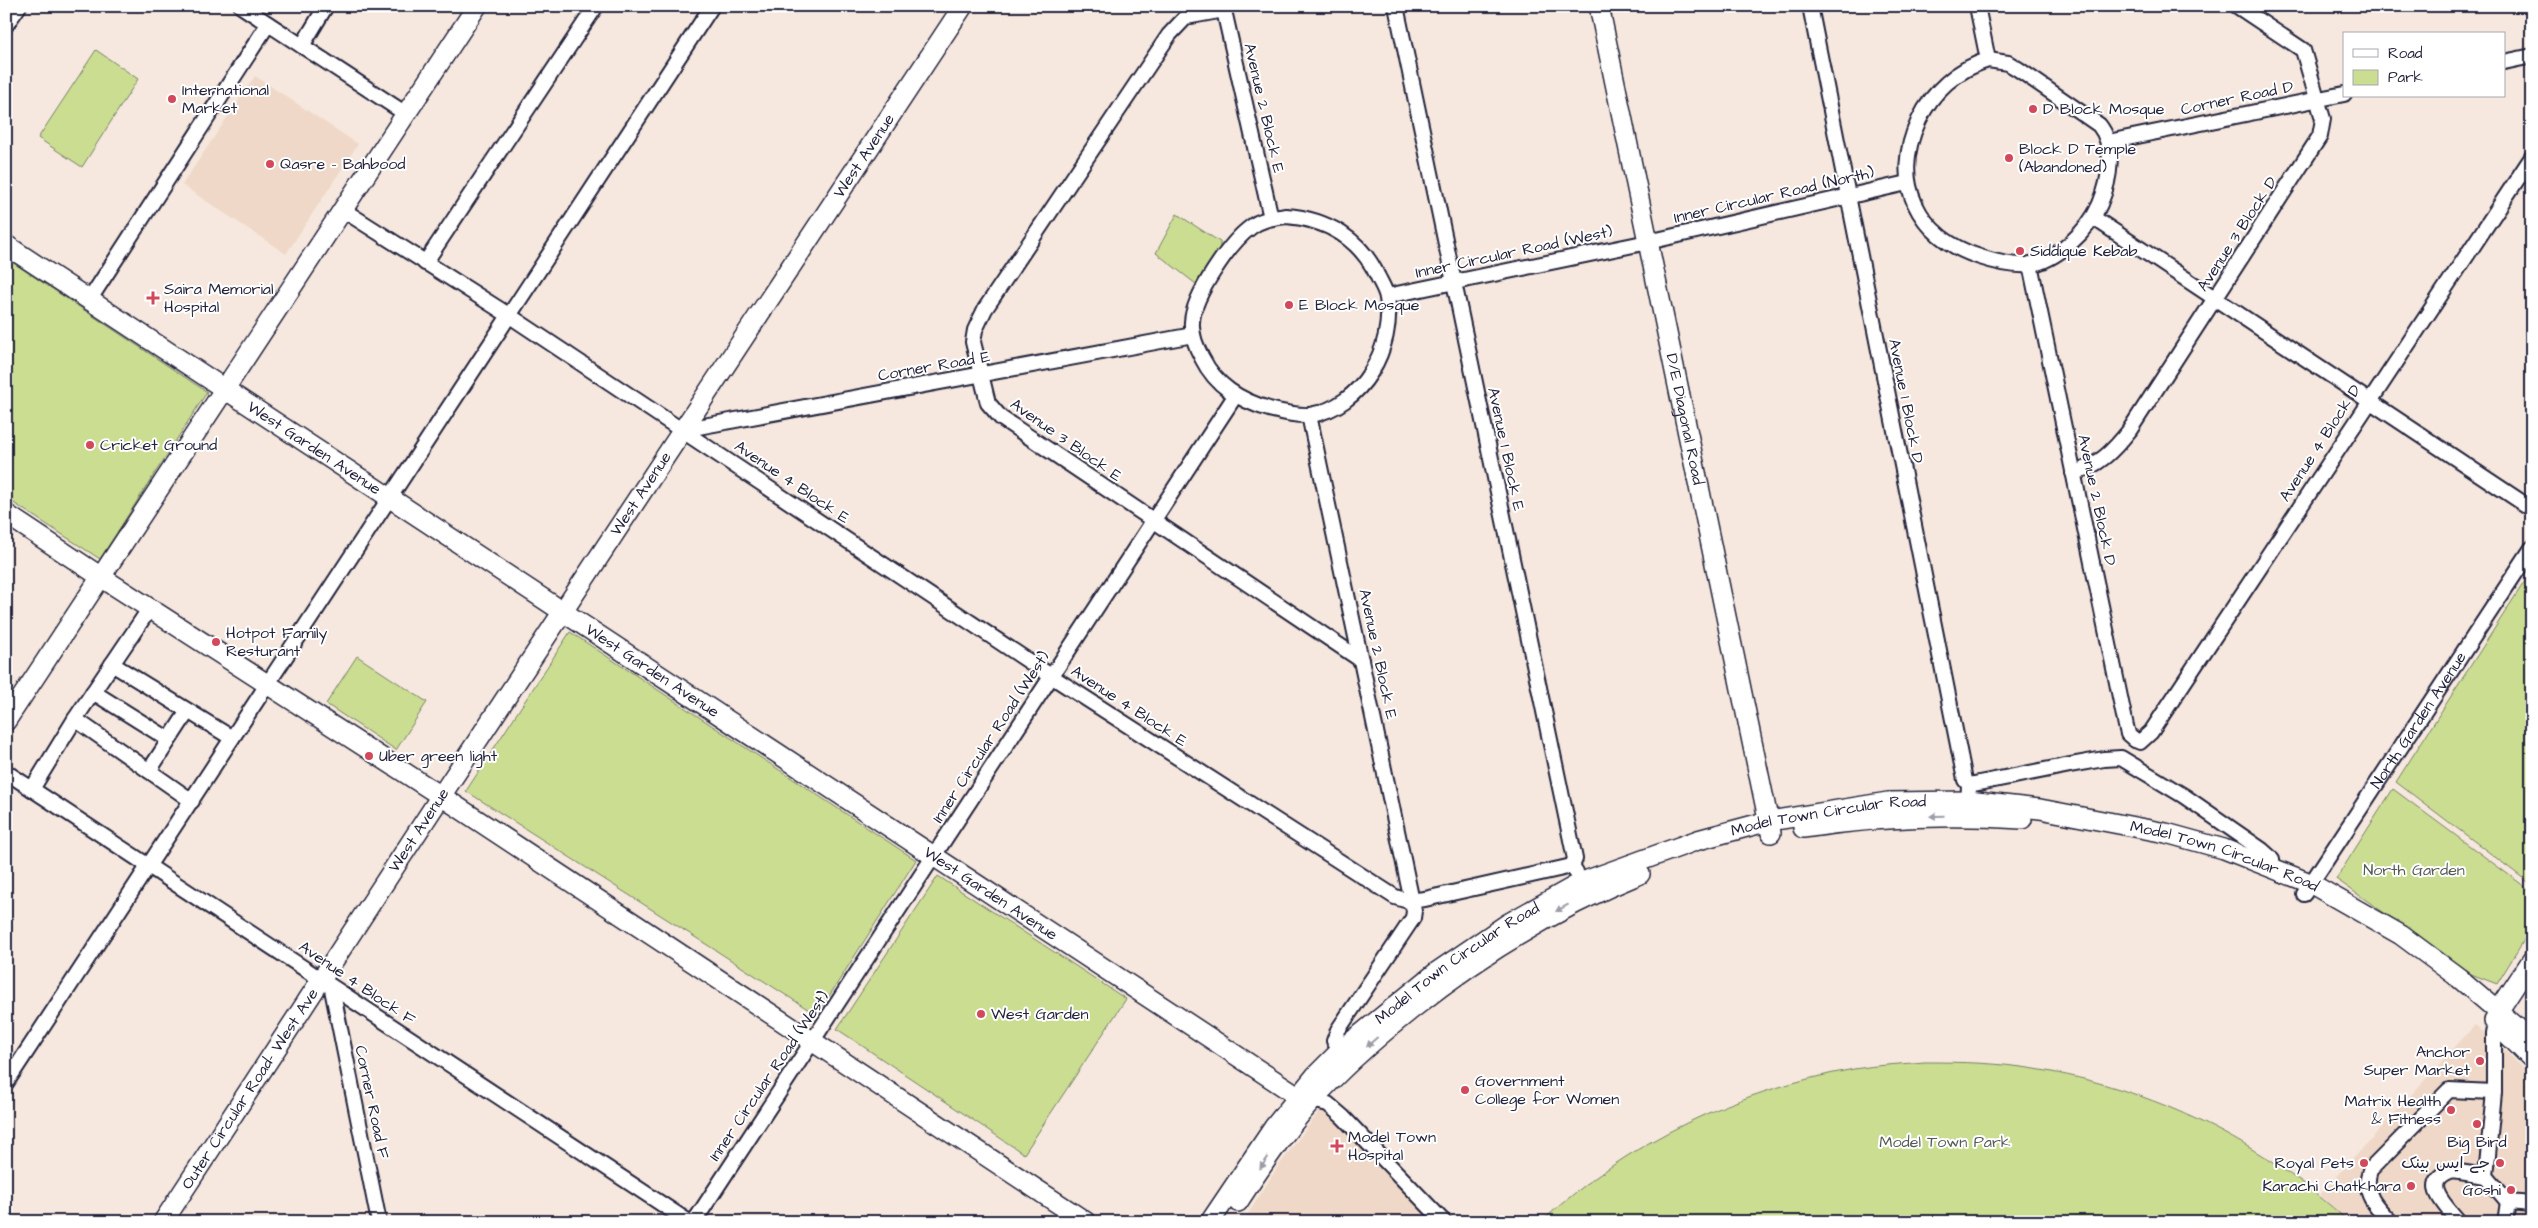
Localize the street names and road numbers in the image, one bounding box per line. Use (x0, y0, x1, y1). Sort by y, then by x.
street label: Avenue 2 Block E (1238, 41, 1290, 176)
street label: Corner Road D (2179, 75, 2295, 121)
street label: West Avenue (828, 109, 900, 202)
street label: Inner Circular Road (North) (1672, 161, 1877, 229)
street label: Avenue 3 Block D (2192, 172, 2282, 296)
street label: Inner Circular Road (West) (1414, 220, 1615, 284)
street label: Avenue 1 Block D (1883, 337, 1929, 465)
street label: Corner Road E (876, 345, 992, 387)
street label: D/E Diagonal Road (1661, 352, 1709, 487)
street label: Avenue 4 Block D (2274, 380, 2366, 506)
street label: Avenue 1 Block E (1482, 385, 1530, 513)
street label: Avenue 3 Block E (1006, 393, 1127, 487)
street label: West Garden Avenue (243, 396, 386, 500)
street label: Avenue 2 Block D (2072, 432, 2122, 568)
street label: Avenue 4 Block E (730, 435, 854, 529)
street label: West Avenue (605, 447, 677, 540)
street label: Avenue 2 Block E (1353, 587, 1403, 722)
street label: West Garden Avenue (581, 619, 724, 723)
street label: Inner Circular Road (West) (927, 646, 1055, 827)
street label: North Garden Avenue (2365, 647, 2472, 793)
street label: Avenue 4 Block E (1067, 660, 1192, 752)
street label: West Avenue (383, 783, 455, 877)
street label: Model Town Circular Road (1728, 791, 1926, 842)
street label: Model Town Circular Road (2128, 815, 2323, 897)
street label: West Garden Avenue (919, 841, 1062, 946)
street label: Model Town Circular Road (1370, 897, 1543, 1029)
street label: Avenue 4 Block F (294, 936, 420, 1030)
street label: Outer Circular Road- West Ave (176, 984, 324, 1194)
street label: Inner Circular Road (West) (704, 986, 834, 1165)
street label: Corner Road F (349, 1043, 395, 1161)

